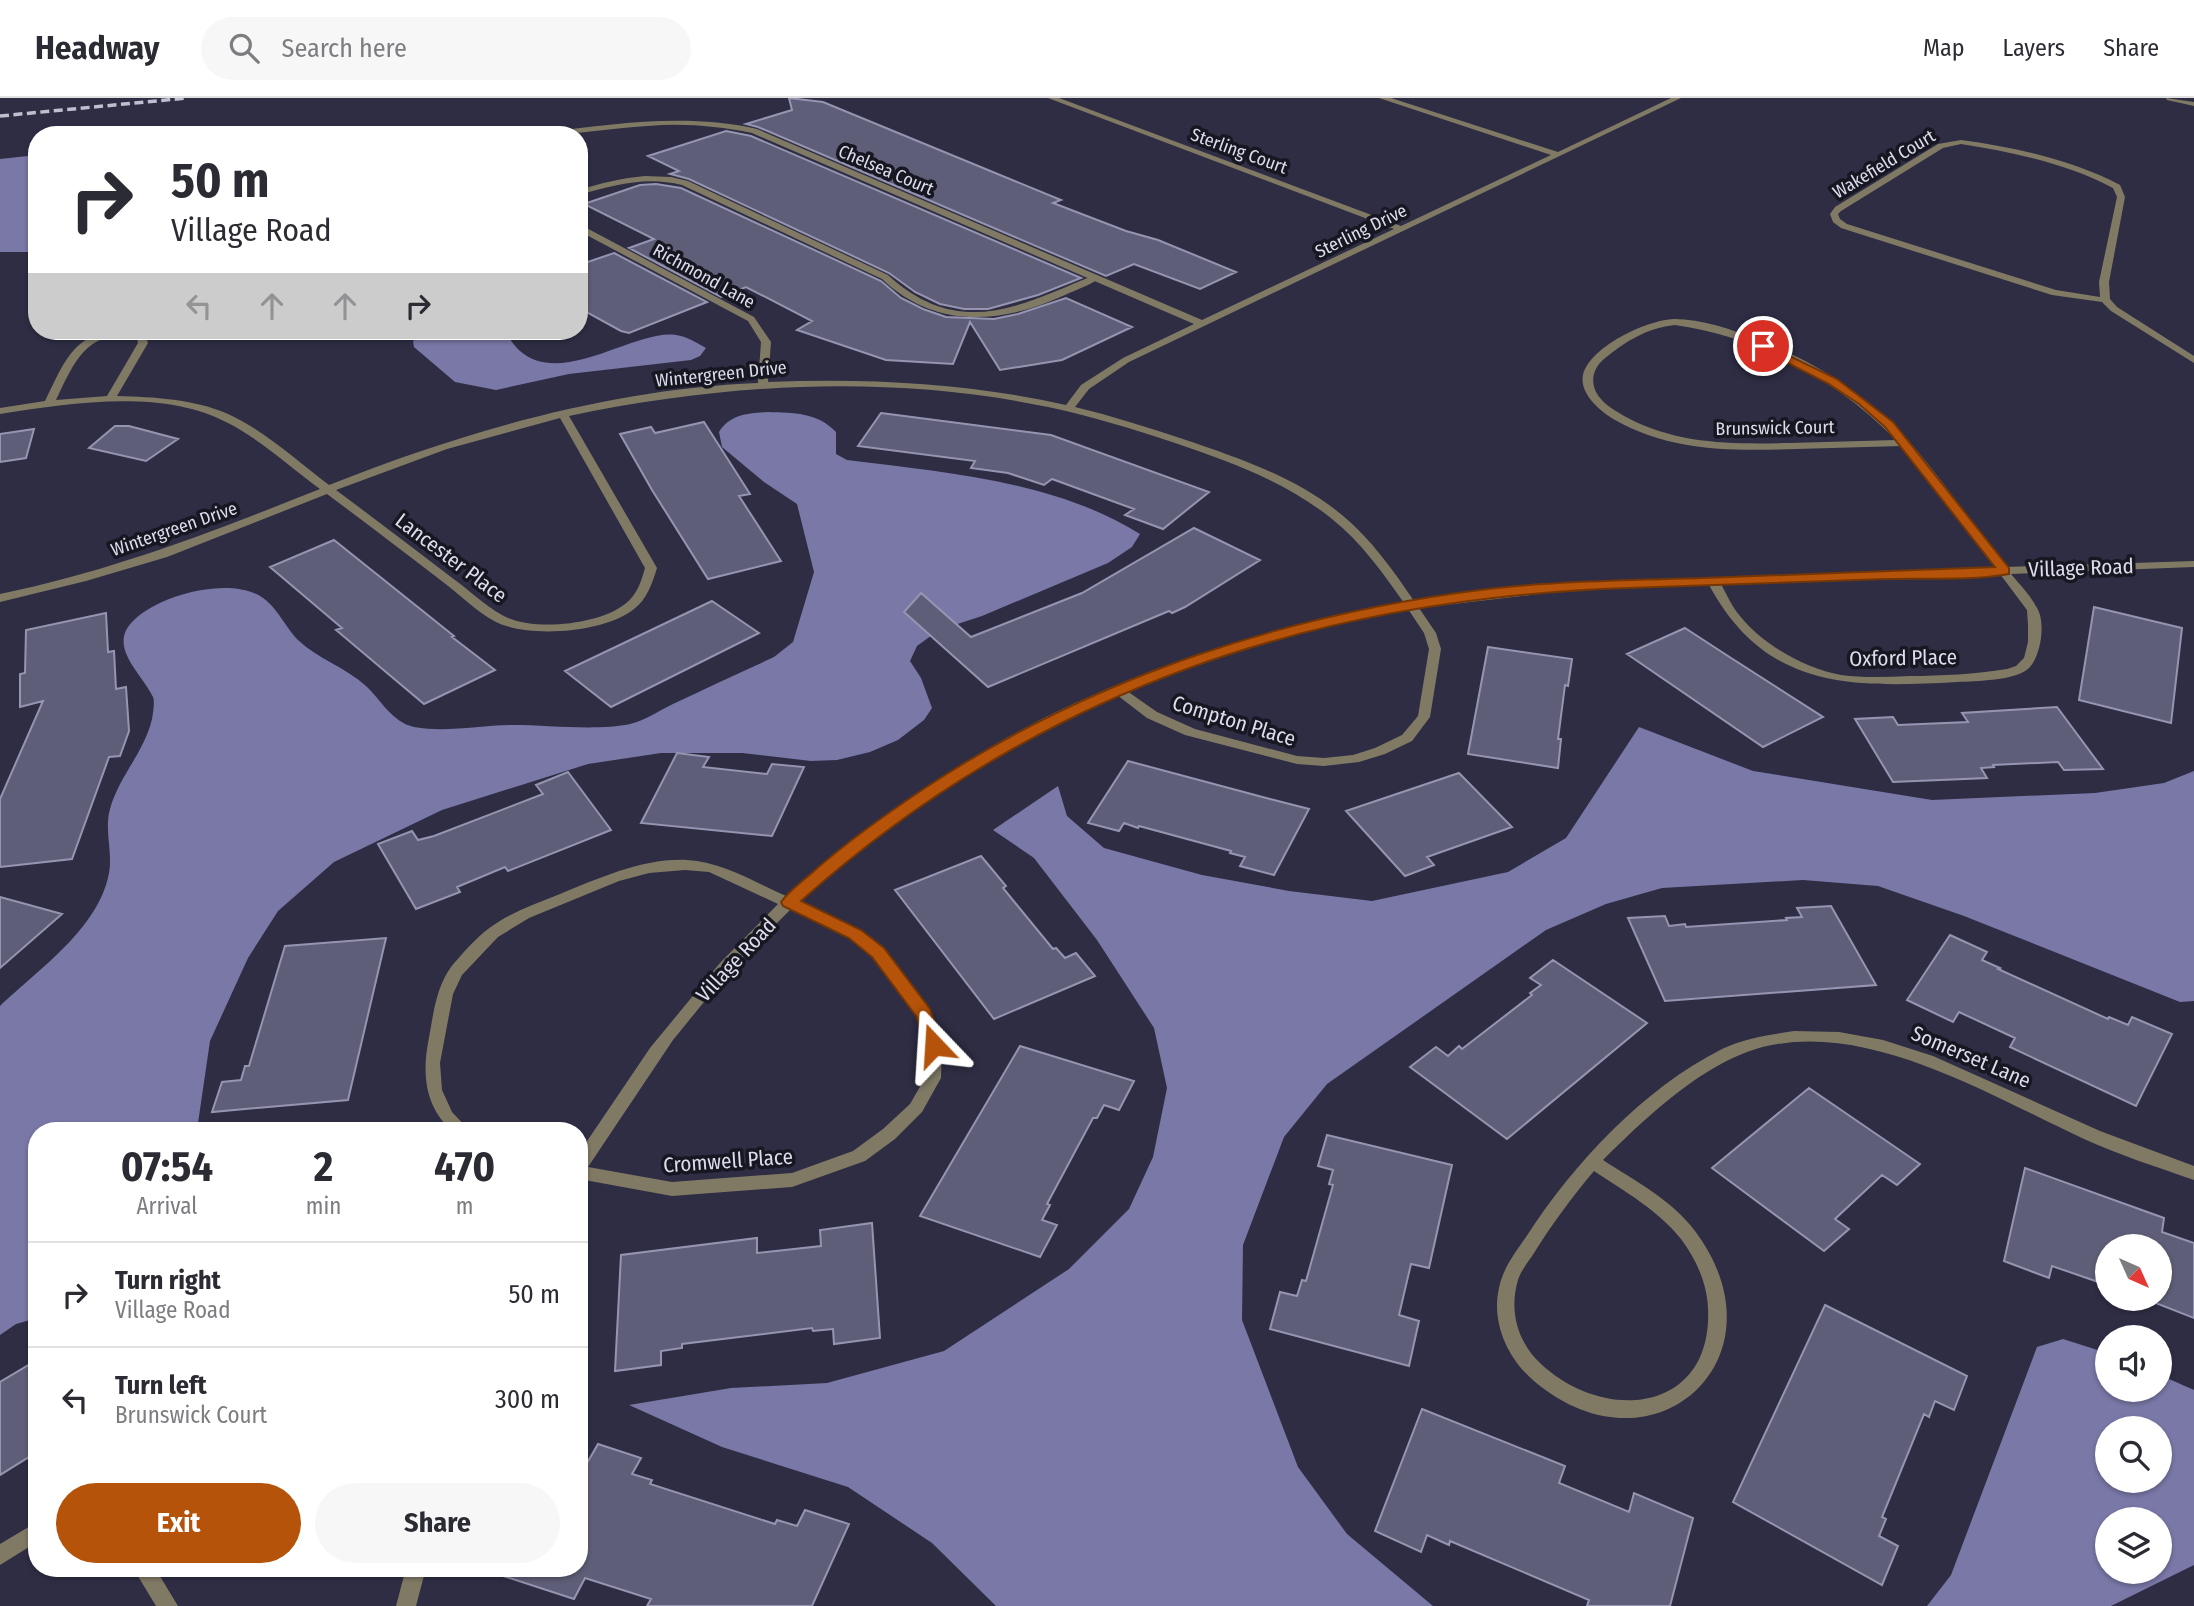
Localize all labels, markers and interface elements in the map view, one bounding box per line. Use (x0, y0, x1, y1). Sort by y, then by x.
search box (201, 17, 691, 80)
text: Headway (35, 28, 159, 68)
icon: search (225, 29, 263, 67)
text: Search here (281, 33, 407, 64)
text: Map (1923, 34, 1965, 62)
text: Layers (2003, 34, 2065, 62)
text: Share (2103, 34, 2159, 62)
street label: Sterling Court (1188, 123, 1290, 179)
street label: Wakefield Court (1829, 125, 1939, 203)
street label: Chelsea Court (835, 140, 937, 200)
text: 50 m (171, 151, 269, 210)
icon: right (56, 154, 147, 245)
street label: Sterling Drive (1312, 199, 1411, 263)
text: Village Road (171, 211, 332, 249)
street label: Richmond Lane (649, 239, 759, 313)
icon: left (180, 287, 218, 325)
icon: ahead (253, 287, 291, 325)
icon: ahead (326, 287, 364, 325)
icon: right (399, 287, 437, 325)
pin (1733, 316, 1793, 376)
icon: arrive (1744, 327, 1782, 365)
street label: Wintergreen Drive (654, 356, 788, 392)
street label: Brunswick Court (1715, 416, 1835, 440)
street label: Wintergreen Drive (108, 497, 240, 561)
street label: Lancester Place (390, 508, 512, 608)
street label: Village Road (2028, 553, 2134, 583)
street label: Oxford Place (1849, 644, 1957, 672)
street label: Compton Place (1169, 690, 1299, 752)
street label: Village Road (691, 913, 781, 1007)
position arrow (897, 1008, 971, 1082)
street label: Somerset Lane (1907, 1020, 2035, 1094)
text: 07:54 (121, 1142, 213, 1192)
text: 2 (314, 1142, 333, 1192)
text: 470 (434, 1142, 495, 1192)
street label: Cromwell Place (662, 1144, 794, 1178)
text: Arrival (136, 1192, 197, 1220)
text: min (306, 1192, 341, 1220)
text: m (456, 1192, 474, 1220)
north arrow (2095, 1234, 2172, 1311)
map controls (2095, 1234, 2172, 1584)
text: Turn right (115, 1265, 221, 1296)
icon: right (56, 1276, 94, 1314)
text: 50 m (508, 1279, 560, 1310)
text: Village Road (115, 1296, 230, 1324)
button: sound (2095, 1325, 2172, 1402)
text: Turn left (115, 1370, 207, 1401)
icon: left (56, 1381, 94, 1419)
text: 300 m (495, 1384, 560, 1415)
text: Brunswick Court (115, 1401, 267, 1429)
button: search (2095, 1416, 2172, 1493)
button: Exit (56, 1483, 301, 1563)
button: Share (315, 1483, 560, 1563)
button: layers (2095, 1507, 2172, 1584)

